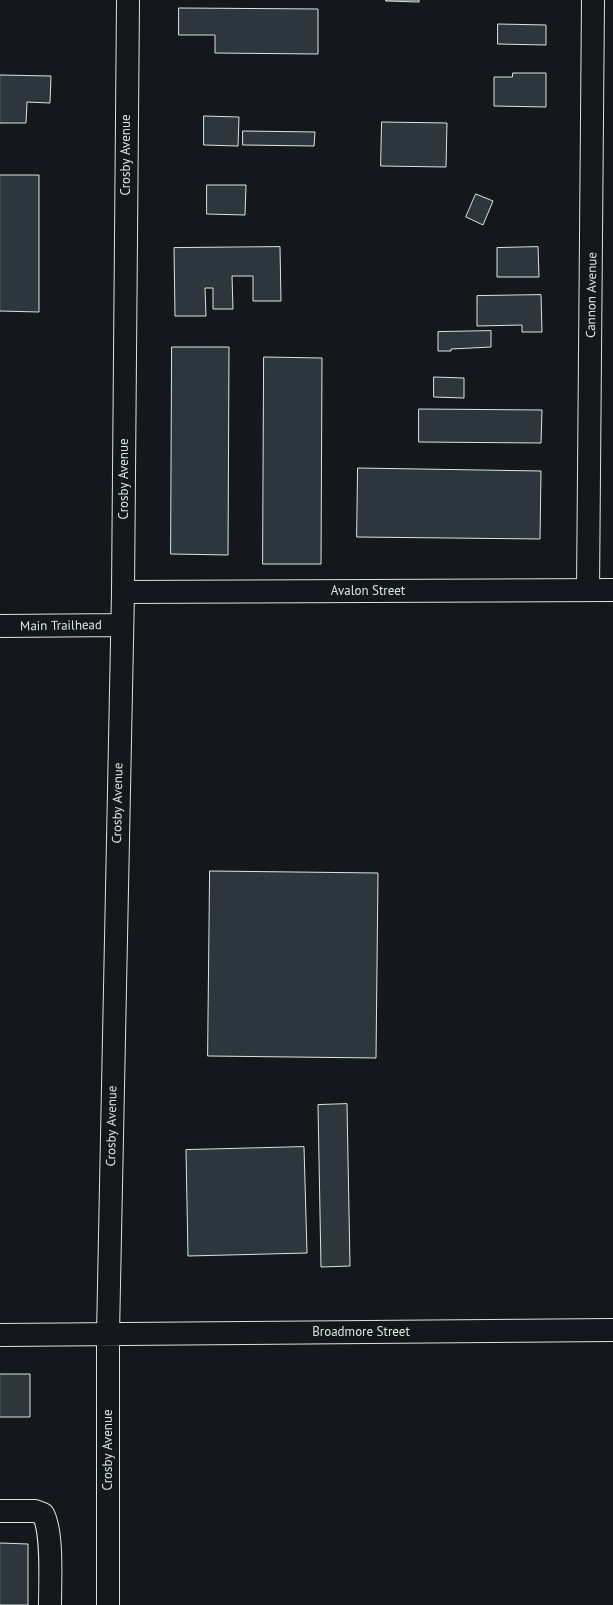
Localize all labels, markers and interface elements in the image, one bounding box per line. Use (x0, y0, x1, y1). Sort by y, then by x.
street label: Crosby Avenue (118, 114, 134, 196)
street label: Cannon Avenue (583, 252, 601, 338)
street label: Crosby Avenue (116, 438, 132, 520)
street label: Avalon Street (331, 583, 405, 599)
street label: Main Trailhead (20, 617, 102, 635)
street label: Crosby Avenue (109, 762, 127, 844)
street label: Crosby Avenue (103, 1085, 121, 1167)
street label: Broadmore Street (312, 1324, 410, 1340)
street label: Crosby Avenue (100, 1409, 116, 1491)

